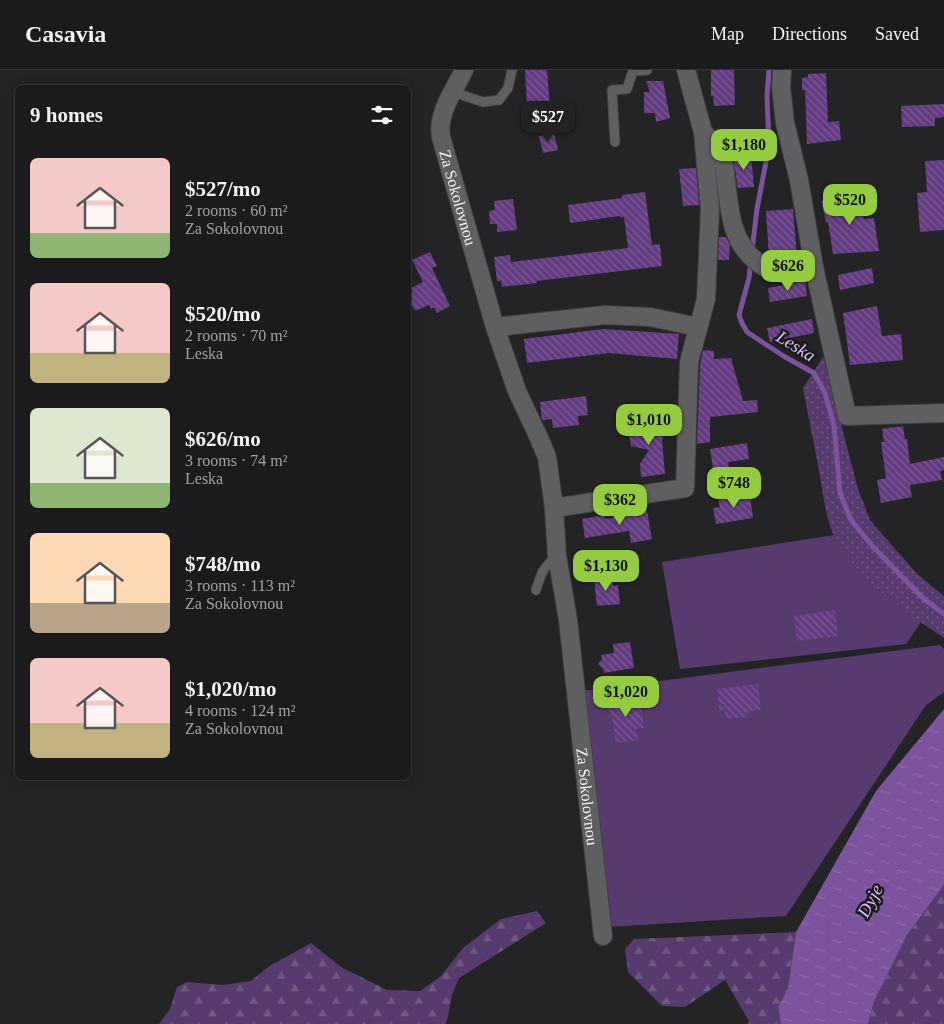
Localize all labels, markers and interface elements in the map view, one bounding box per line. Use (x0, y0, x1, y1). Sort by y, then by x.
text: Casavia (25, 21, 106, 47)
text: Map (711, 24, 744, 44)
text: Directions (772, 24, 847, 44)
text: Saved (875, 24, 919, 44)
pin: $527 (518, 100, 578, 143)
icon: filters (368, 101, 396, 129)
text: 9 homes (30, 103, 103, 127)
text: $527 (532, 108, 564, 125)
pin: $1,180 (703, 128, 785, 171)
text: $1,180 (722, 136, 766, 153)
street label: Za Sokolovnou (437, 148, 480, 247)
text: $527/mo (185, 177, 261, 201)
icon: home (70, 178, 130, 238)
pin: $520 (820, 184, 880, 226)
text: $520 (834, 191, 866, 208)
text: 2 rooms · 60 m² (185, 202, 288, 219)
text: Za Sokolovnou (185, 220, 283, 237)
pin: $626 (758, 250, 818, 292)
text: $626 (772, 257, 804, 274)
text: $520/mo (185, 302, 261, 326)
icon: home (70, 303, 130, 363)
water label: Leska (772, 326, 819, 366)
text: 2 rooms · 70 m² (185, 327, 288, 344)
text: Leska (185, 345, 223, 362)
pin: $1,010 (608, 404, 690, 446)
text: $1,010 (627, 411, 671, 428)
text: $626/mo (185, 427, 261, 451)
icon: home (70, 428, 130, 488)
text: 3 rooms · 74 m² (185, 452, 288, 469)
pin: $748 (704, 466, 764, 509)
text: Leska (185, 470, 223, 487)
text: $748 (718, 474, 750, 491)
pin: $362 (590, 484, 650, 526)
text: $362 (604, 491, 636, 508)
pin: $1,130 (565, 550, 647, 592)
text: $748/mo (185, 552, 261, 576)
icon: home (70, 553, 130, 613)
text: $1,130 (584, 557, 628, 574)
text: 3 rooms · 113 m² (185, 577, 295, 594)
text: Za Sokolovnou (185, 595, 283, 612)
pin: $1,020 (585, 676, 667, 718)
text: $1,020/mo (185, 677, 277, 701)
icon: home (70, 678, 130, 738)
text: $1,020 (604, 683, 648, 700)
text: 4 rooms · 124 m² (185, 702, 296, 719)
text: Za Sokolovnou (185, 720, 283, 737)
street label: Za Sokolovnou (574, 747, 601, 846)
water label: Dyje (853, 881, 887, 922)

